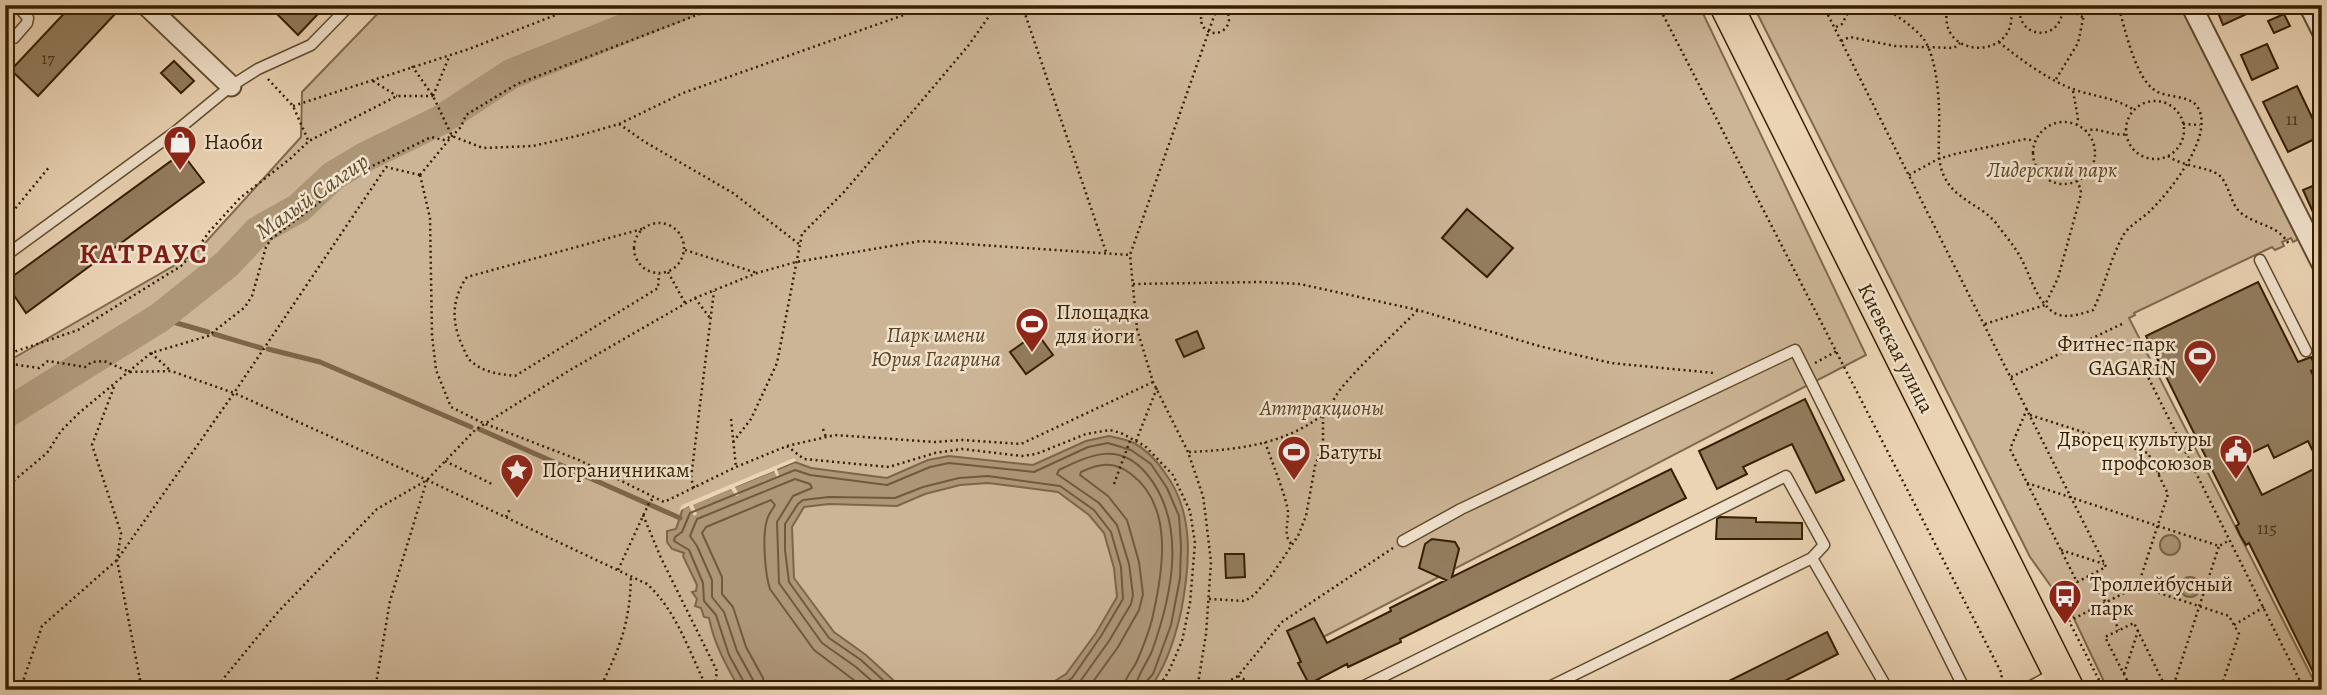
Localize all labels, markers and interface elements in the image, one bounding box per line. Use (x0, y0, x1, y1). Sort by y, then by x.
house number: 17 (41, 46, 55, 70)
house number: 11 (2286, 107, 2298, 131)
shop icon: Наоби (161, 123, 199, 172)
place label: Наоби (204, 128, 263, 156)
water label: Малый Салгир (249, 146, 375, 246)
park label: Лидерский парк (1986, 156, 2117, 184)
district label: КАТРАУС (79, 235, 209, 273)
street label: Киевская улица (1851, 278, 1941, 418)
place label: Площадка для йоги (1055, 298, 1150, 350)
sports icon: Площадка для йоги (1013, 305, 1051, 354)
park label: Парк имени Юрия Гагарина (871, 321, 1001, 373)
place label: Фитнес-парк GAGAR1N (2058, 330, 2176, 382)
sports icon: Фитнес-парк GAGAR1N (2181, 337, 2219, 386)
park label: Аттракционы (1259, 394, 1384, 422)
place label: Дворец культуры профсоюзов (2058, 425, 2212, 477)
public building icon: Дворец культуры профсоюзов (2217, 432, 2255, 481)
sports icon: Батуты (1275, 433, 1313, 482)
place label: Батуты (1318, 438, 1382, 466)
place icon: Пограничникам (498, 451, 536, 500)
place label: Пограничникам (542, 456, 690, 484)
house number: 115 (2257, 516, 2277, 540)
place label: Троллейбусный парк (2090, 570, 2233, 622)
bus stop icon: Троллейбусный парк (2046, 577, 2084, 626)

